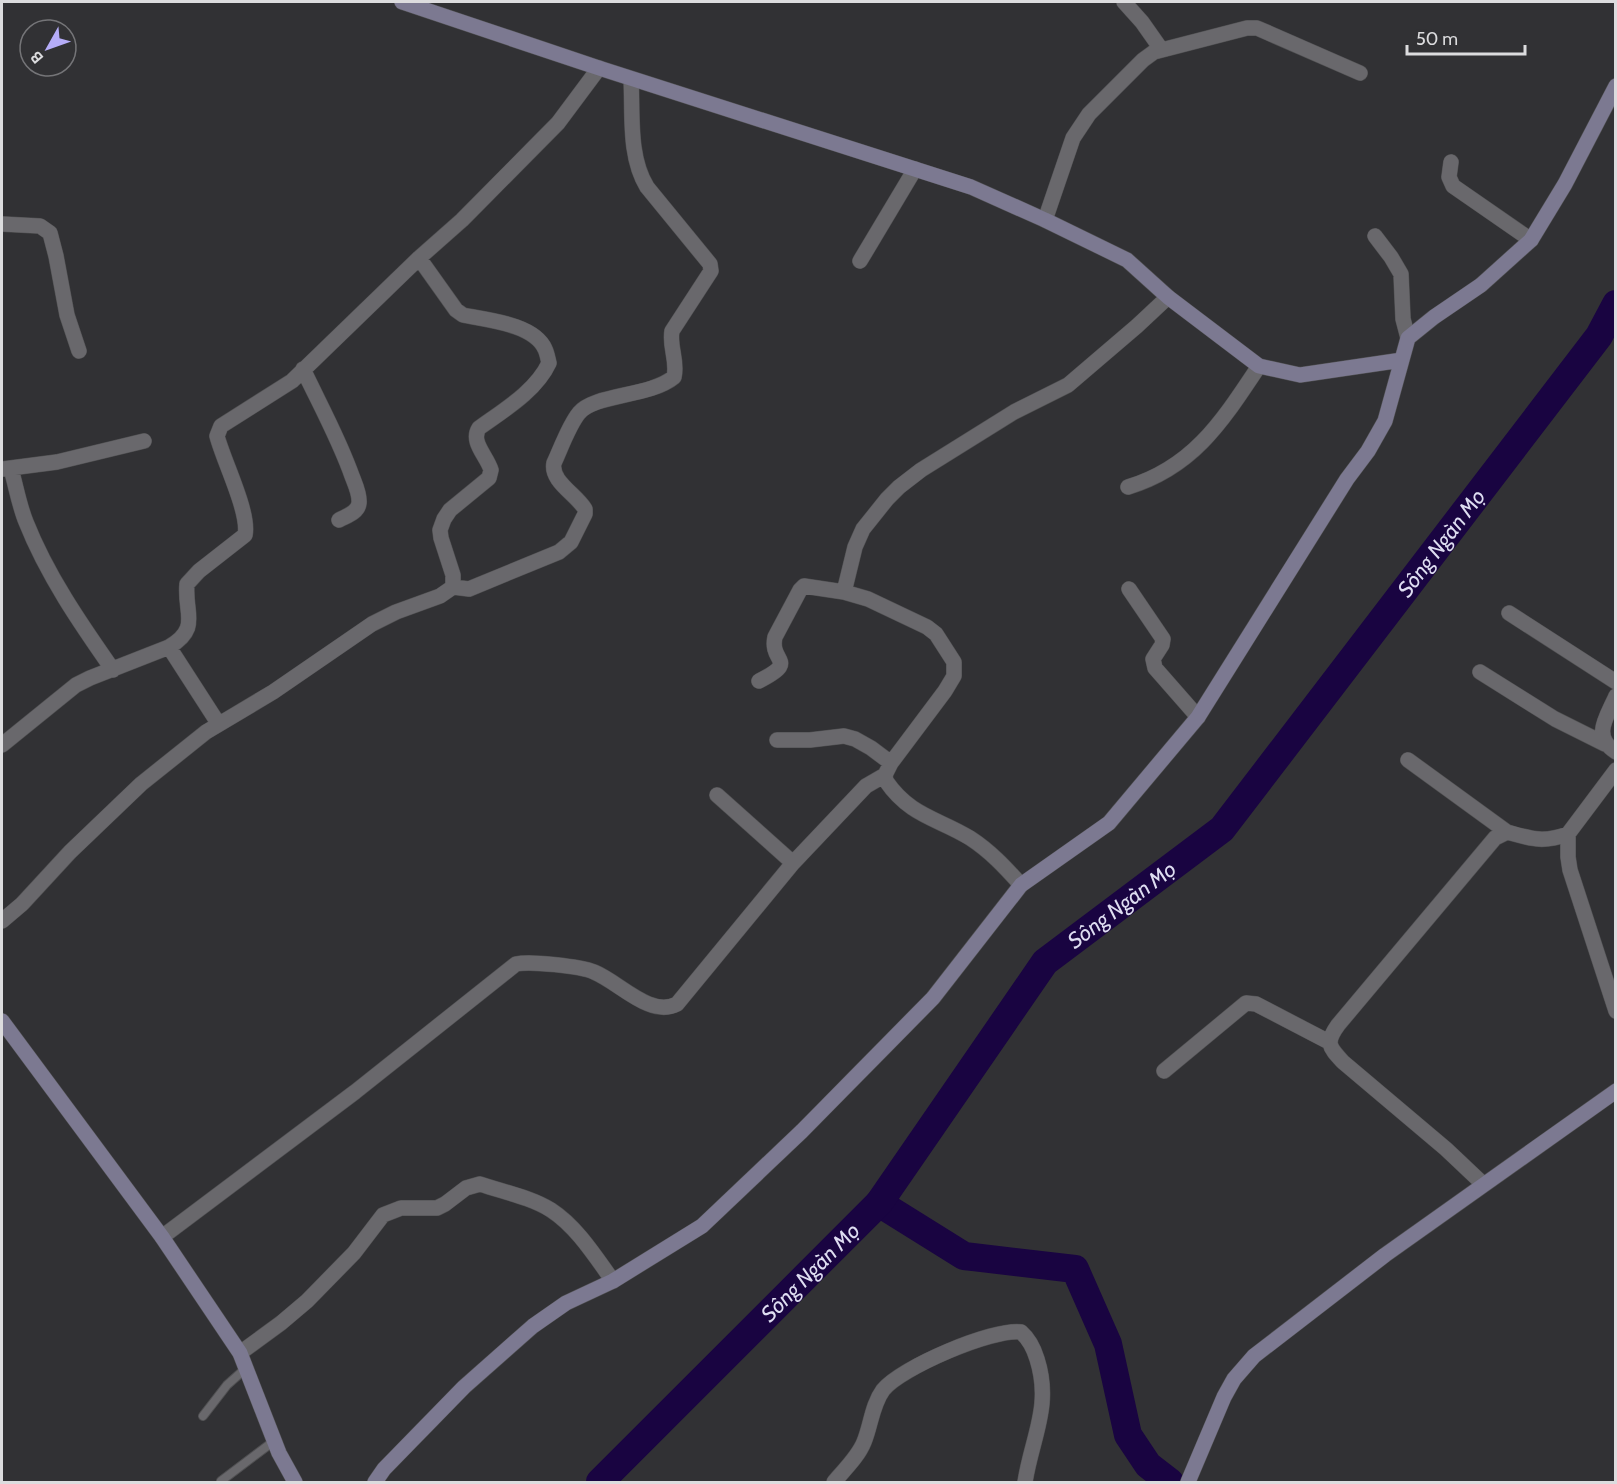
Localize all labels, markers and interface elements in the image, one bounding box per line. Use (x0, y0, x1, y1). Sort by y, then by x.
north arrow (18, 18, 78, 78)
scale bar (1407, 18, 1526, 56)
text: 50 m (1416, 28, 1458, 50)
text: B (26, 47, 47, 67)
water label: Sông Ngàn Mọ (1391, 484, 1491, 602)
water label: Sông Ngàn Mọ (1062, 855, 1182, 954)
water label: Sông Ngàn Mọ (755, 1217, 865, 1327)

